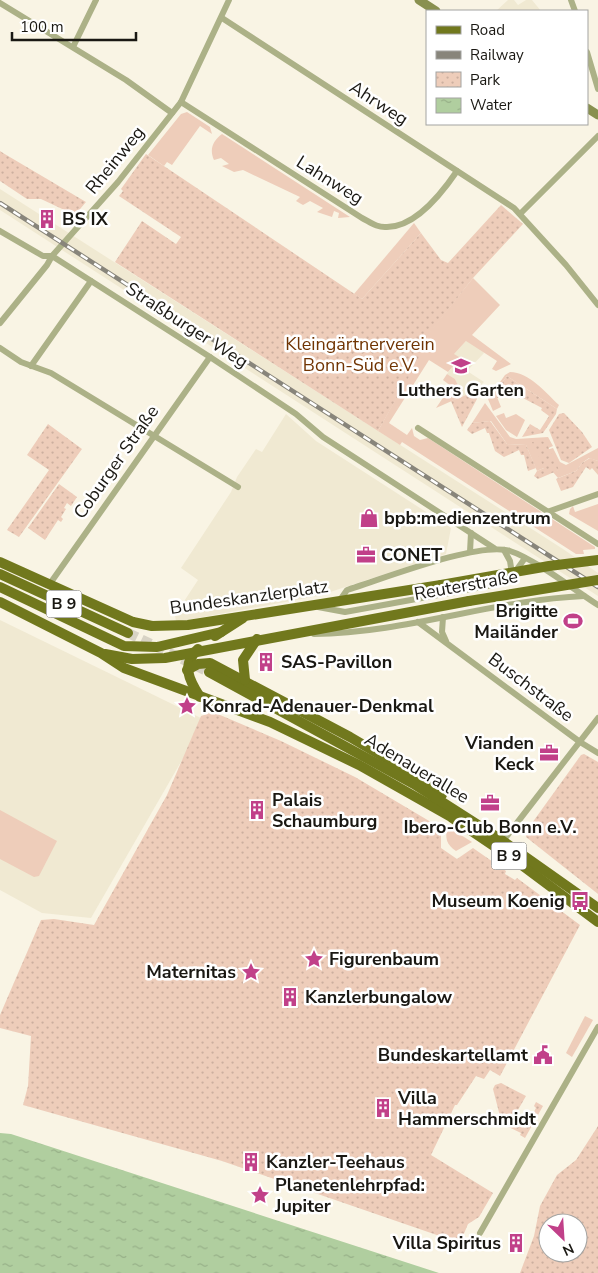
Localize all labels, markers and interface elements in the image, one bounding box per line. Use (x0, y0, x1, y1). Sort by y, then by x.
scale bar (12, 10, 136, 42)
legend (426, 10, 588, 125)
text: 100 m (20, 17, 64, 37)
text: Road (470, 20, 505, 40)
text: Railway (470, 45, 524, 65)
text: Park (470, 70, 500, 90)
street label: Ahrweg (345, 75, 413, 131)
text: Water (470, 95, 513, 115)
street label: Rheinweg (80, 121, 150, 199)
street label: Lahnweg (292, 150, 368, 210)
place label: BS IX (62, 207, 109, 231)
building icon: BS IX (36, 208, 58, 230)
street label: Straßburger Weg (121, 276, 253, 374)
park label: Kleingärtnerverein Bonn-Süd e.V. (285, 332, 435, 377)
school or university icon: Luthers Garten (450, 355, 472, 377)
place label: Luthers Garten (398, 378, 524, 402)
street label: Coburger Straße (68, 400, 164, 524)
place label: bpb:medienzentrum (384, 506, 551, 530)
shop icon: bpb:medienzentrum (358, 507, 380, 529)
place label: CONET (381, 543, 443, 567)
office icon: CONET (355, 544, 377, 566)
street label: Reuterstraße (412, 564, 520, 606)
street label: Bundeskanzlerplatz (168, 574, 330, 620)
road number: B 9 (46, 590, 82, 618)
place label: Brigitte Mailänder (474, 599, 558, 644)
sports icon: Brigitte Mailänder (562, 610, 584, 632)
street label: Buschstraße (483, 647, 579, 727)
place label: SAS-Pavillon (281, 650, 392, 674)
building icon: SAS-Pavillon (255, 651, 277, 673)
place label: Konrad-Adenauer-Denkmal (202, 694, 434, 718)
place icon: Konrad-Adenauer-Denkmal (176, 695, 198, 717)
street label: Adenauerallee (360, 727, 474, 809)
place label: Vianden Keck (464, 731, 534, 776)
office icon: Vianden Keck (538, 742, 560, 764)
place label: Palais Schaumburg (272, 788, 377, 833)
office icon: Ibero-Club Bonn e.V. (479, 792, 501, 814)
building icon: Palais Schaumburg (246, 799, 268, 821)
place label: Ibero-Club Bonn e.V. (403, 815, 577, 839)
road number: B 9 (492, 842, 526, 869)
place label: Museum Koenig (432, 889, 565, 913)
bus stop icon: Museum Koenig (569, 890, 591, 912)
place label: Figurenbaum (329, 947, 439, 971)
place icon: Figurenbaum (303, 948, 325, 970)
place label: Maternitas (146, 960, 236, 984)
place icon: Maternitas (240, 961, 262, 983)
place label: Kanzlerbungalow (305, 985, 453, 1009)
building icon: Kanzlerbungalow (279, 986, 301, 1008)
place label: Bundeskartellamt (378, 1043, 528, 1067)
public building icon: Bundeskartellamt (532, 1044, 554, 1066)
place label: Villa Hammerschmidt (397, 1086, 536, 1131)
building icon: Villa Hammerschmidt (372, 1097, 394, 1119)
place label: Kanzler-Teehaus (266, 1150, 405, 1174)
building icon: Kanzler-Teehaus (240, 1151, 262, 1173)
place label: Planetenlehrpfad: Jupiter (274, 1173, 425, 1218)
place icon: Planetenlehrpfad: Jupiter (249, 1184, 271, 1206)
north arrow (538, 1213, 588, 1263)
place label: Villa Spiritus (392, 1231, 501, 1255)
building icon: Villa Spiritus (505, 1232, 527, 1254)
text: N (560, 1239, 577, 1260)

